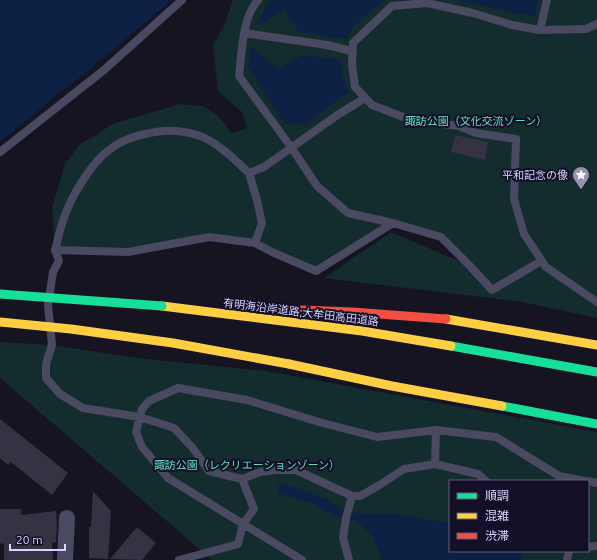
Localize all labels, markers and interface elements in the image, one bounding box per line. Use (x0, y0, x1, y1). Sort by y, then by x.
park label: 諏訪公園（文化交流ゾーン） (405, 115, 547, 127)
place icon: 平和記念の像 (571, 165, 591, 190)
place label: 平和記念の像 (502, 169, 568, 181)
street label: 有明海沿岸道路;大牟田高田道路 (222, 296, 380, 328)
park label: 諏訪公園（レクリエーションゾーン） (154, 459, 340, 471)
legend (449, 480, 589, 552)
text: 順調 (485, 489, 509, 502)
text: 混雑 (485, 509, 509, 522)
scale bar (10, 526, 65, 552)
text: 渋滞 (485, 529, 509, 542)
text: 20 m (16, 533, 43, 546)

